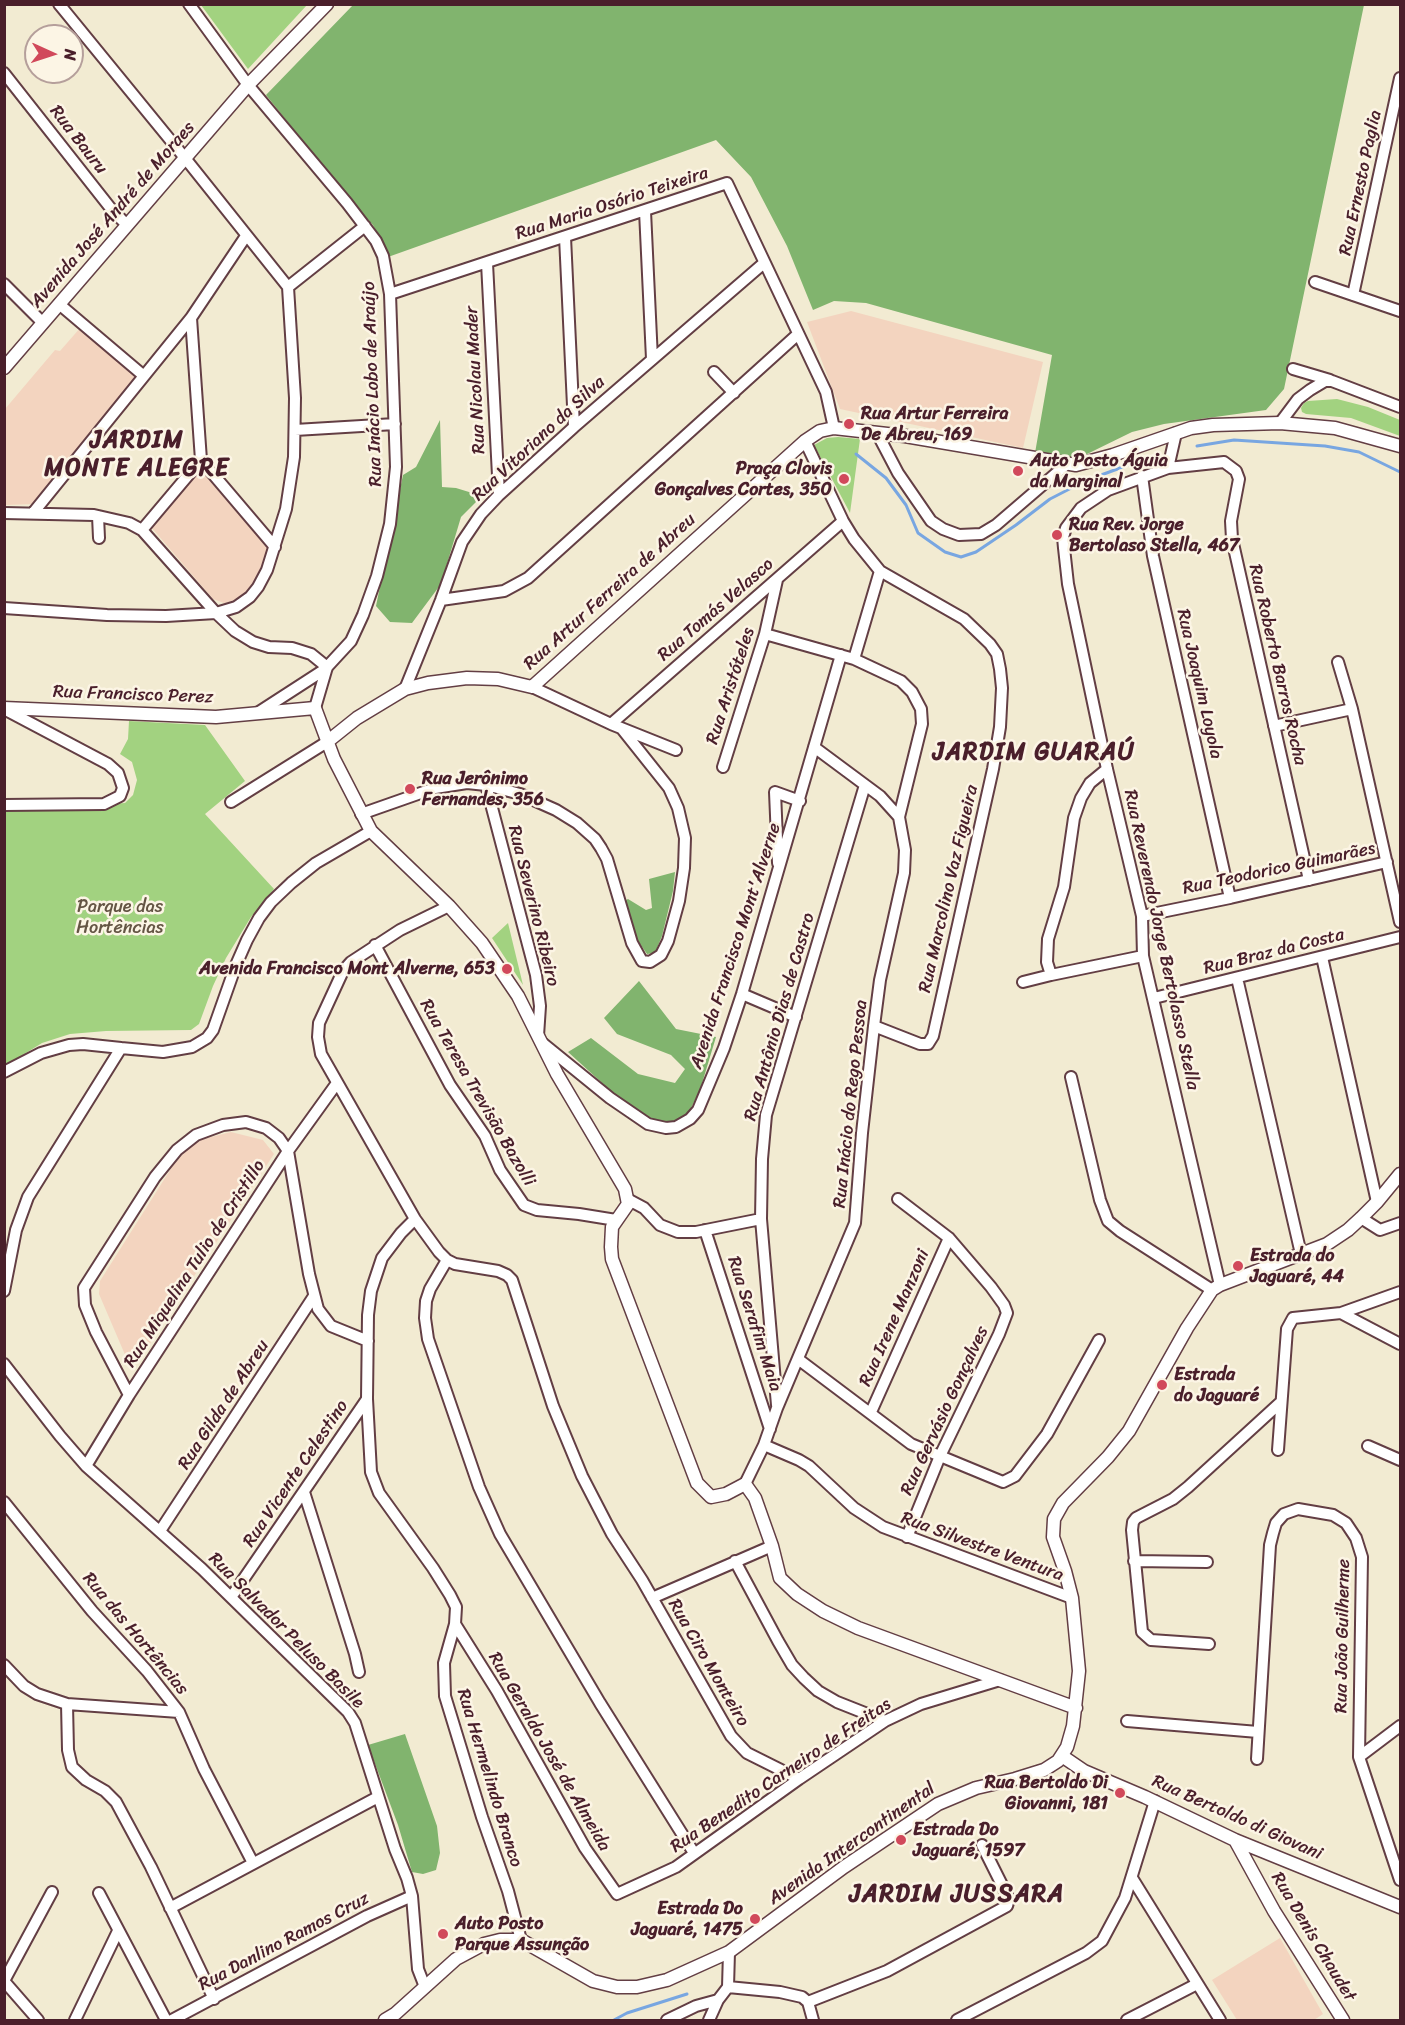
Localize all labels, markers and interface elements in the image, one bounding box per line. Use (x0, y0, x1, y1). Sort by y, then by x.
north arrow (24, 24, 84, 84)
text: N (56, 49, 85, 61)
street label: Rua Bauru (44, 101, 112, 179)
street label: Rua Ernesto Paglia (1335, 108, 1387, 258)
street label: Avenida José André de Moraes (26, 117, 200, 313)
street label: Rua Maria Osório Teixeira (513, 163, 711, 245)
street label: Rua Inácio Lobo de Araújo (359, 281, 387, 487)
street label: Rua Nicolau Mader (461, 305, 491, 455)
street label: Rua Vitoriano da Silva (468, 372, 610, 506)
place label: Rua Artur Ferreira De Abreu, 169 (861, 403, 1009, 446)
marker: Rua Artur Ferreira De Abreu, 169 (842, 417, 856, 431)
district label: JARDIM MONTE ALEGRE (45, 427, 229, 483)
place label: Auto Posto Águia da Marginal (1030, 450, 1168, 492)
place label: Praça Clovis Gonçalves Cortes, 350 (655, 458, 832, 500)
marker: Auto Posto Águia da Marginal (1011, 464, 1025, 478)
marker: Praça Clovis Gonçalves Cortes, 350 (837, 472, 851, 486)
street label: Rua Artur Ferreira de Abreu (520, 509, 700, 675)
place label: Rua Rev. Jorge Bertolaso Stella, 467 (1069, 514, 1239, 556)
marker: Rua Rev. Jorge Bertolaso Stella, 467 (1050, 528, 1064, 542)
street label: Rua Tomás Velasco (654, 554, 778, 666)
street label: Rua Roberto Barros Rocha (1243, 562, 1311, 768)
street label: Rua Joaquim Loyola (1171, 607, 1227, 761)
street label: Rua Aristóteles (702, 625, 760, 747)
street label: Rua Francisco Perez (52, 681, 214, 709)
district label: JARDIM GUARAÚ (934, 739, 1134, 767)
place label: Rua Jerônimo Fernandes, 356 (422, 768, 544, 810)
marker: Rua Jerônimo Fernandes, 356 (403, 782, 417, 796)
street label: Rua Marcolino Vaz Figueira (915, 783, 983, 995)
street label: Rua Reverendo Jorge Bertolasso Stella (1119, 788, 1203, 1092)
street label: Avenida Francisco Mont'Alverne (686, 820, 786, 1072)
street label: Rua Severino Ribeiro (503, 823, 563, 989)
street label: Rua Teodorico Guimarães (1181, 838, 1377, 900)
park label: Parque das Hortências (76, 896, 164, 938)
street label: Rua Antônio Dias de Castro (740, 910, 820, 1124)
street label: Rua Braz da Costa (1201, 924, 1347, 980)
place label: Avenida Francisco Mont Alverne, 653 (199, 958, 495, 980)
marker: Avenida Francisco Mont Alverne, 653 (500, 962, 514, 976)
street label: Rua Teresa Trevisão Bazolli (415, 996, 539, 1190)
street label: Rua Inácio do Rego Pessoa (829, 999, 873, 1209)
street label: Rua Miquelina Tulio de Cristillo (120, 1156, 270, 1372)
place label: Estrada do Jaguaré, 44 (1250, 1245, 1344, 1288)
street label: Rua Irene Manzoni (855, 1246, 935, 1390)
street label: Rua Serafim Maia (722, 1254, 786, 1394)
marker: Estrada do Jaguaré, 44 (1231, 1259, 1245, 1273)
street label: Rua Gervásio Gonçalves (896, 1323, 994, 1499)
street label: Rua Gilda de Abreu (174, 1336, 274, 1474)
place label: Estrada do Jaguaré (1174, 1364, 1259, 1406)
marker: Estrada do Jaguaré (1155, 1378, 1169, 1392)
street label: Rua Vicente Celestino (239, 1396, 353, 1552)
street label: Rua Silvestre Ventura (898, 1508, 1066, 1586)
street label: Rua Salvador Peluso Basile (203, 1548, 369, 1714)
street label: Rua João Guilherme (1331, 1559, 1355, 1713)
street label: Rua das Hortências (77, 1568, 193, 1700)
street label: Rua Ciro Monteiro (663, 1595, 753, 1731)
street label: Rua Geraldo José de Almeida (483, 1649, 615, 1855)
street label: Rua Hermelindo Branco (452, 1686, 526, 1870)
street label: Rua Benedito Carneiro de Freitas (667, 1694, 895, 1858)
street label: Rua Bertoldo di Giovani (1149, 1771, 1325, 1865)
place label: Rua Bertoldo Di Giovanni, 181 (985, 1772, 1108, 1814)
street label: Avenida Intercontinental (764, 1778, 940, 1910)
marker: Rua Bertoldo Di Giovanni, 181 (1113, 1786, 1127, 1800)
place label: Estrada Do Jaguaré, 1597 (913, 1819, 1024, 1862)
marker: Estrada Do Jaguaré, 1597 (894, 1833, 908, 1847)
street label: Rua Denis Chaudet (1266, 1869, 1360, 2005)
district label: JARDIM JUSSARA (852, 1881, 1062, 1909)
street label: Rua Danlino Ramos Cruz (195, 1888, 373, 1996)
place label: Estrada Do Jaguaré, 1475 (631, 1898, 743, 1940)
marker: Estrada Do Jaguaré, 1475 (748, 1912, 762, 1926)
place label: Auto Posto Parque Assunção (455, 1913, 589, 1956)
marker: Auto Posto Parque Assunção (436, 1927, 450, 1941)

